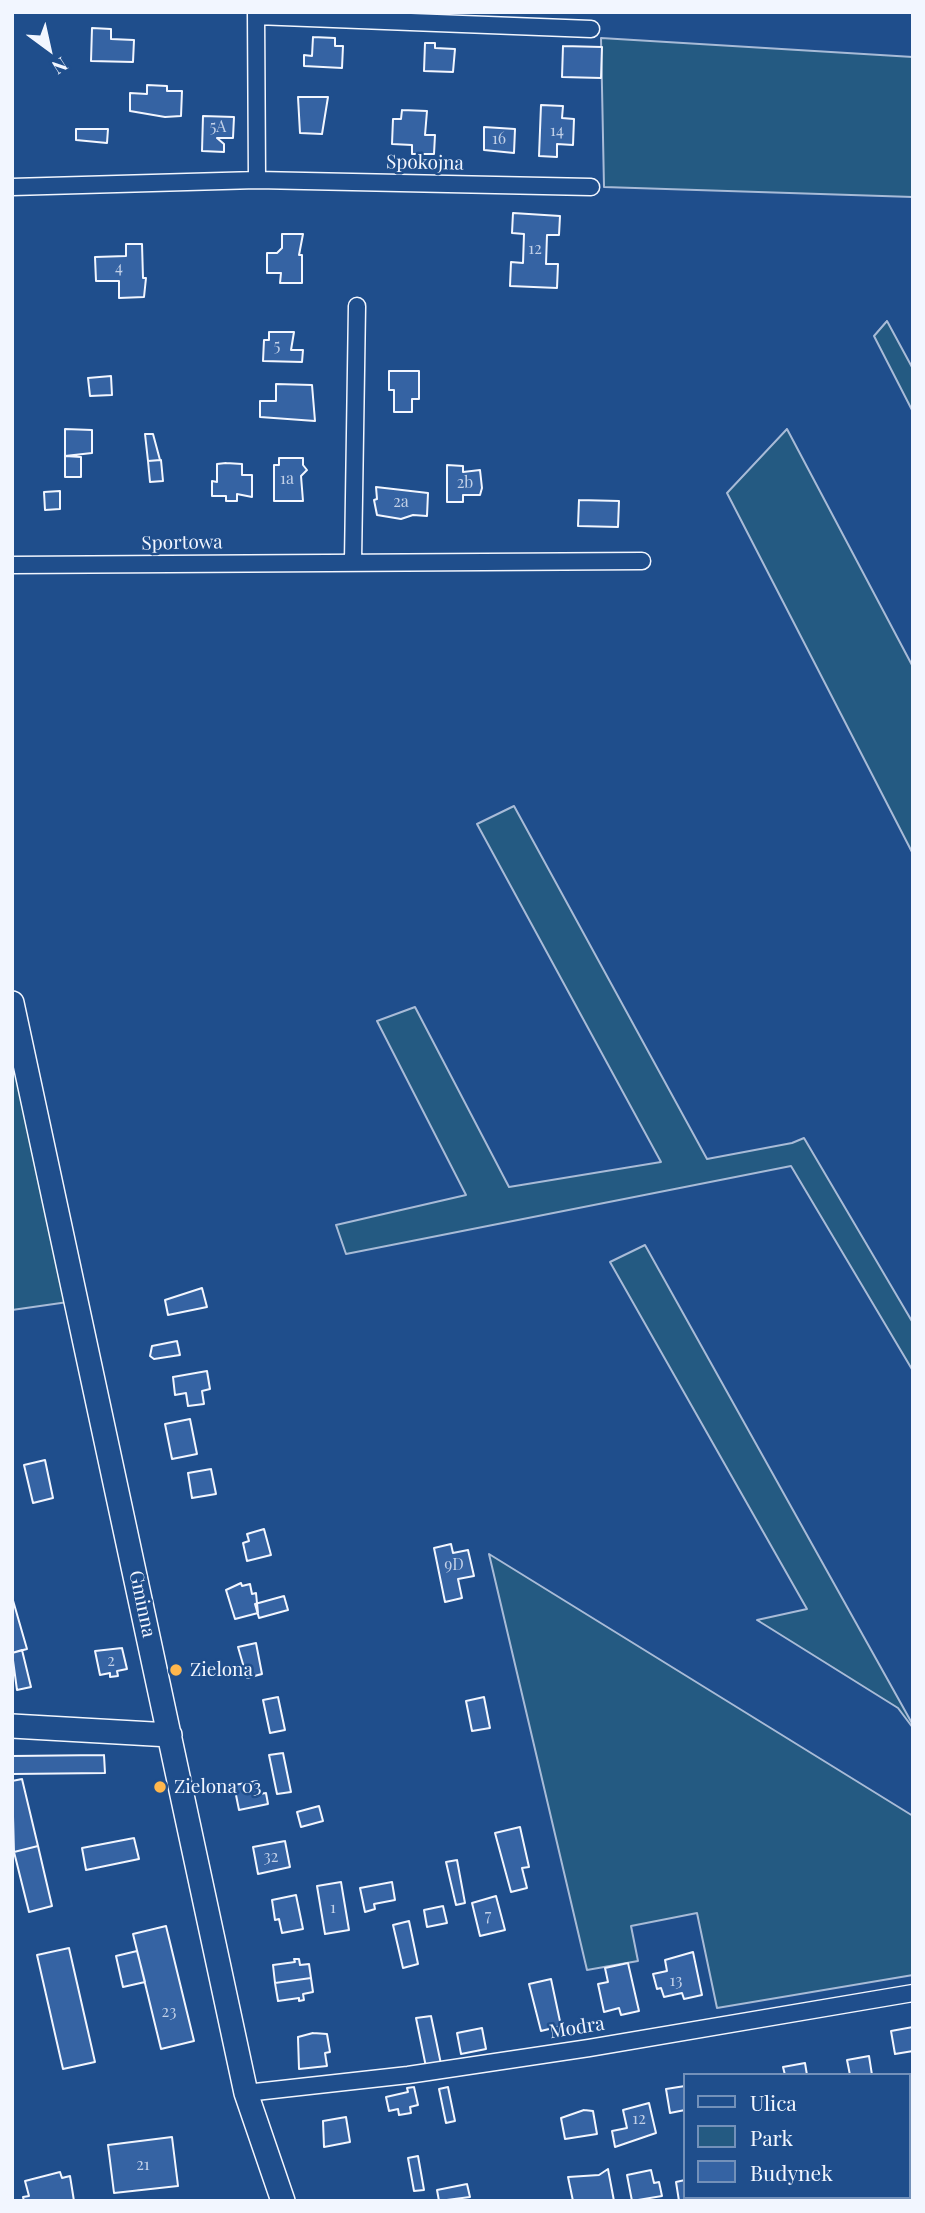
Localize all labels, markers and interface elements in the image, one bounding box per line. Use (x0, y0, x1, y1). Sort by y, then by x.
north arrow (14, 14, 84, 84)
text: N (48, 52, 73, 81)
house number: 5A (210, 117, 226, 137)
house number: 14 (550, 121, 564, 141)
house number: 16 (492, 129, 506, 149)
street label: Spokojna (386, 151, 464, 175)
house number: 12 (528, 239, 542, 259)
house number: 4 (115, 258, 123, 278)
house number: 5 (274, 336, 280, 356)
house number: 1a (280, 469, 294, 489)
house number: 2b (457, 473, 473, 493)
house number: 2a (393, 492, 409, 512)
street label: Sportowa (141, 531, 223, 555)
house number: 9D (444, 1555, 464, 1575)
street label: Gminna (124, 1568, 160, 1640)
house number: 2 (107, 1651, 115, 1671)
place label: Zielona (190, 1659, 253, 1681)
marker: Zielona (168, 1662, 184, 1678)
place label: Zielona 03 (174, 1776, 262, 1798)
marker: Zielona 03 (152, 1779, 168, 1795)
house number: 32 (264, 1847, 278, 1867)
house number: 1 (330, 1898, 336, 1918)
house number: 7 (485, 1906, 491, 1926)
house number: 13 (670, 1971, 682, 1991)
house number: 23 (162, 2002, 176, 2022)
street label: Modra (548, 2012, 606, 2044)
legend (684, 2073, 911, 2199)
text: Ulica (750, 2088, 797, 2116)
house number: 12 (632, 2109, 646, 2129)
text: Park (750, 2123, 793, 2151)
house number: 21 (136, 2155, 150, 2175)
text: Budynek (750, 2158, 833, 2186)

